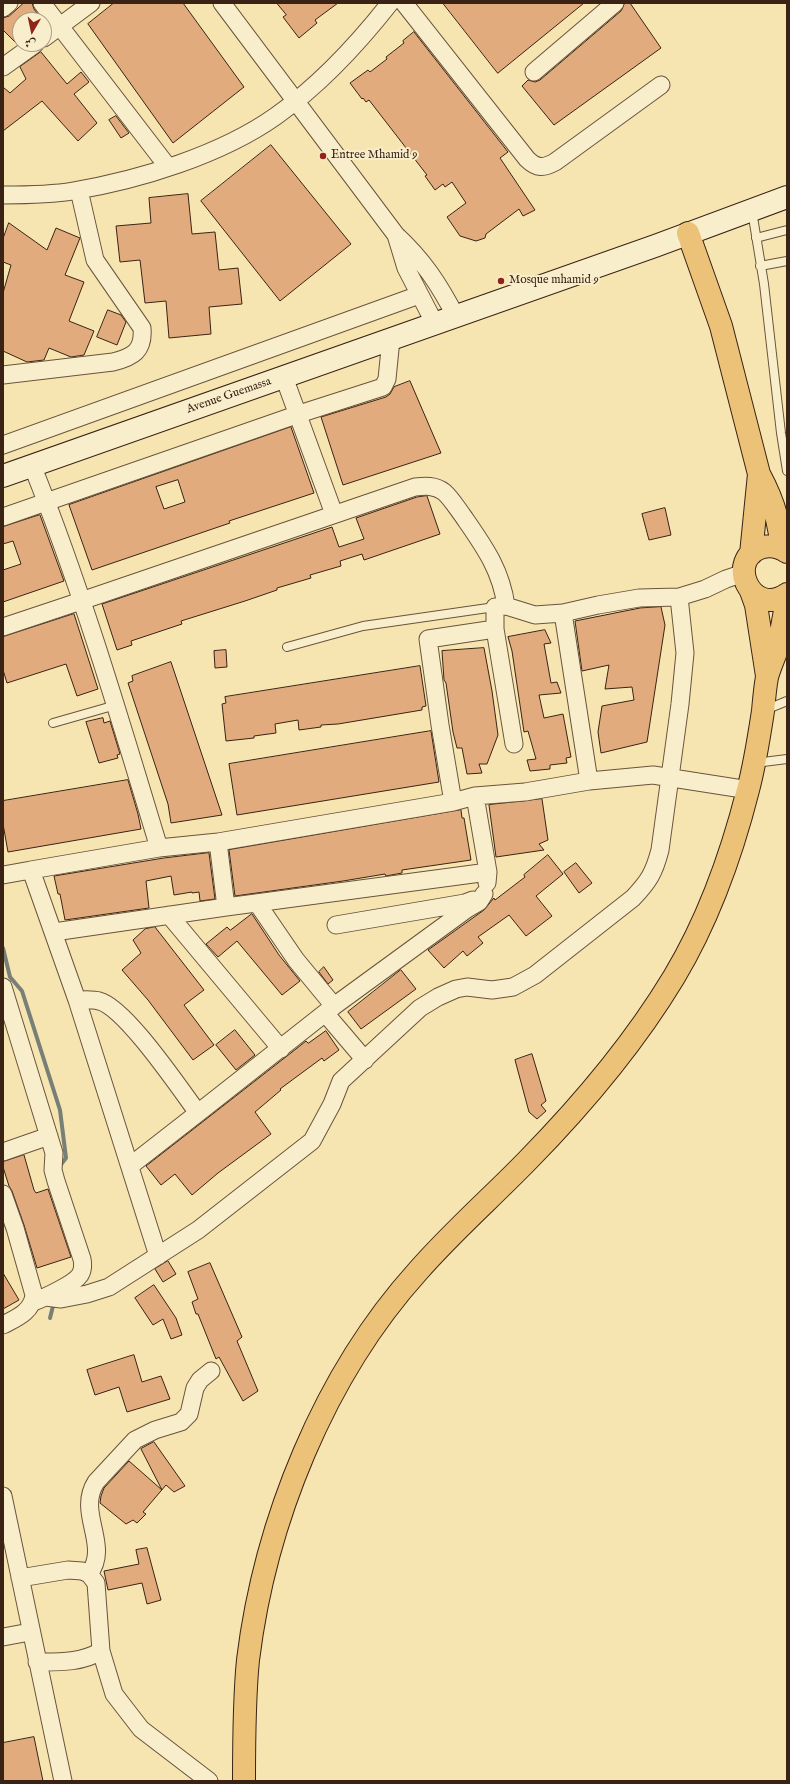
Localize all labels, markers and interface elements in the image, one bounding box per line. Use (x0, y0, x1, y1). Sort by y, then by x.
north arrow (12, 12, 52, 52)
text: ش (24, 35, 37, 51)
place label: Entree Mhamid 9 (331, 149, 417, 163)
marker: Entree Mhamid 9 (318, 151, 328, 161)
place label: Mosque mhamid 9 (509, 274, 599, 288)
marker: Mosque mhamid 9 (496, 276, 506, 286)
street label: Avenue Guemassa (185, 375, 273, 417)

